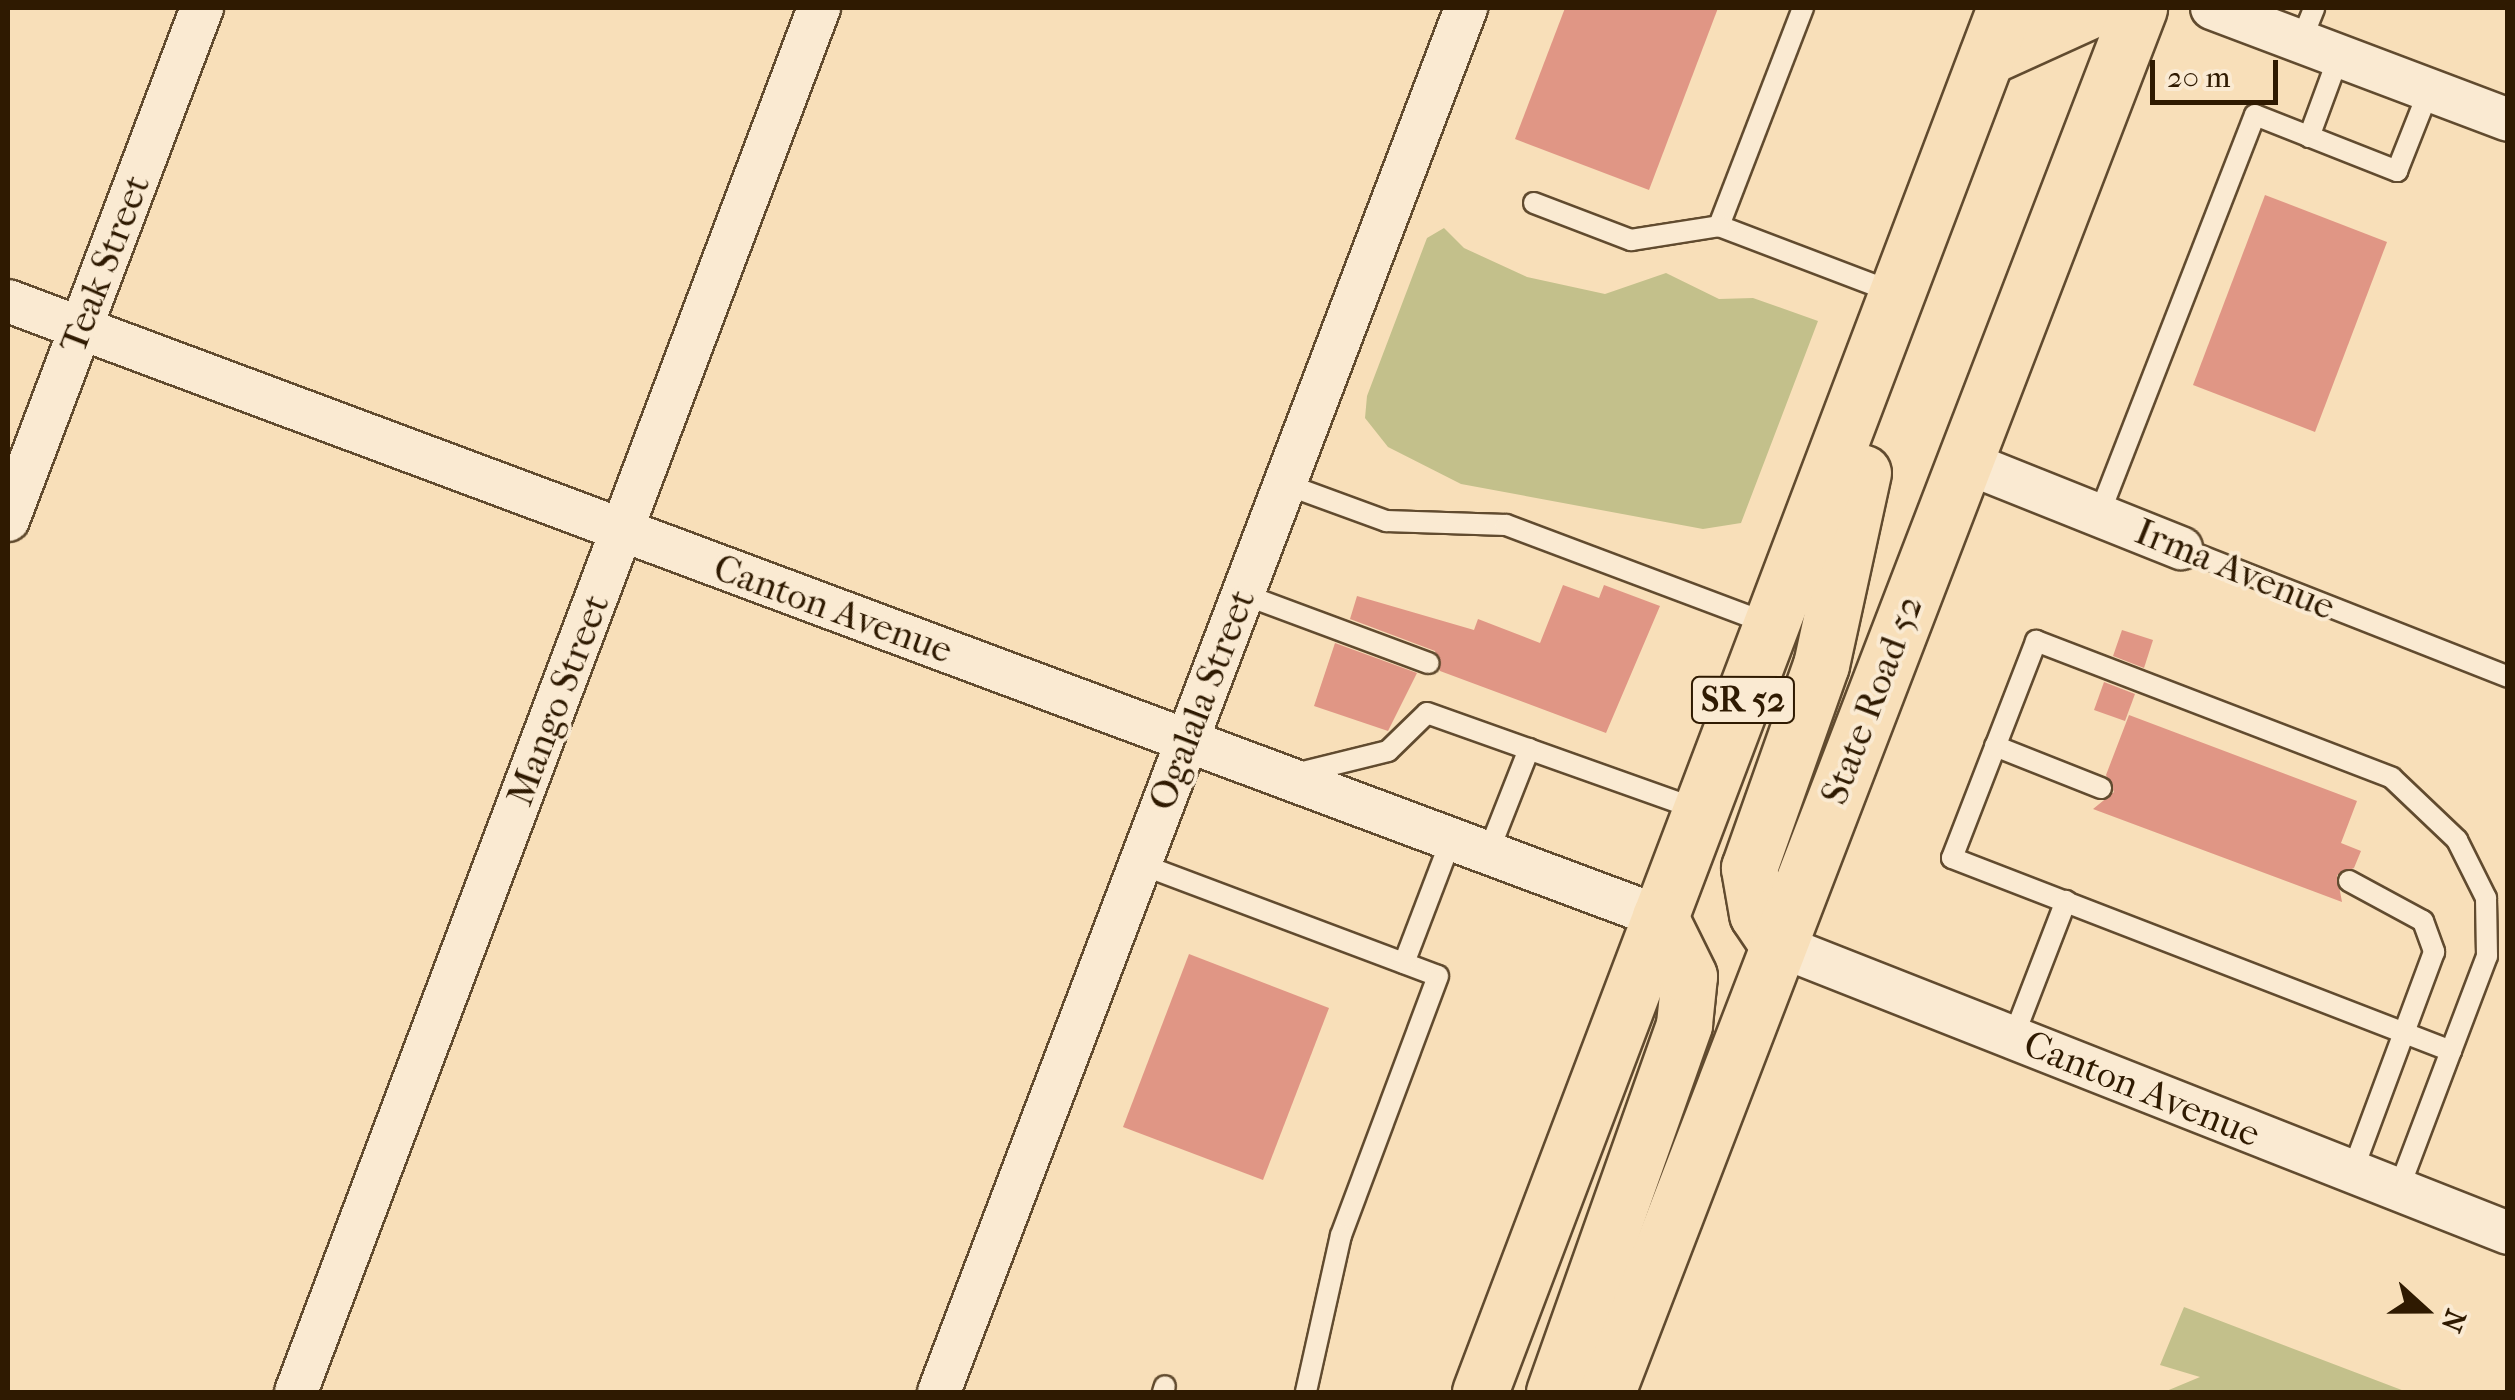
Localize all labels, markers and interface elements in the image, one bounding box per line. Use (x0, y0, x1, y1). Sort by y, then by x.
scale bar (2155, 40, 2282, 102)
text: 20 m (2167, 60, 2230, 95)
street label: Teak Street (50, 169, 160, 359)
street label: Irma Avenue (2129, 508, 2341, 630)
street label: Canton Avenue (708, 545, 958, 673)
street label: Ogalala Street (1139, 583, 1265, 817)
street label: Mango Street (497, 588, 619, 812)
street label: State Road 52 (1811, 589, 1933, 811)
road number: SR 52 (1690, 670, 1796, 730)
street label: Canton Avenue (2017, 1021, 2267, 1157)
north arrow (2375, 1260, 2475, 1360)
text: N (2434, 1305, 2473, 1337)

